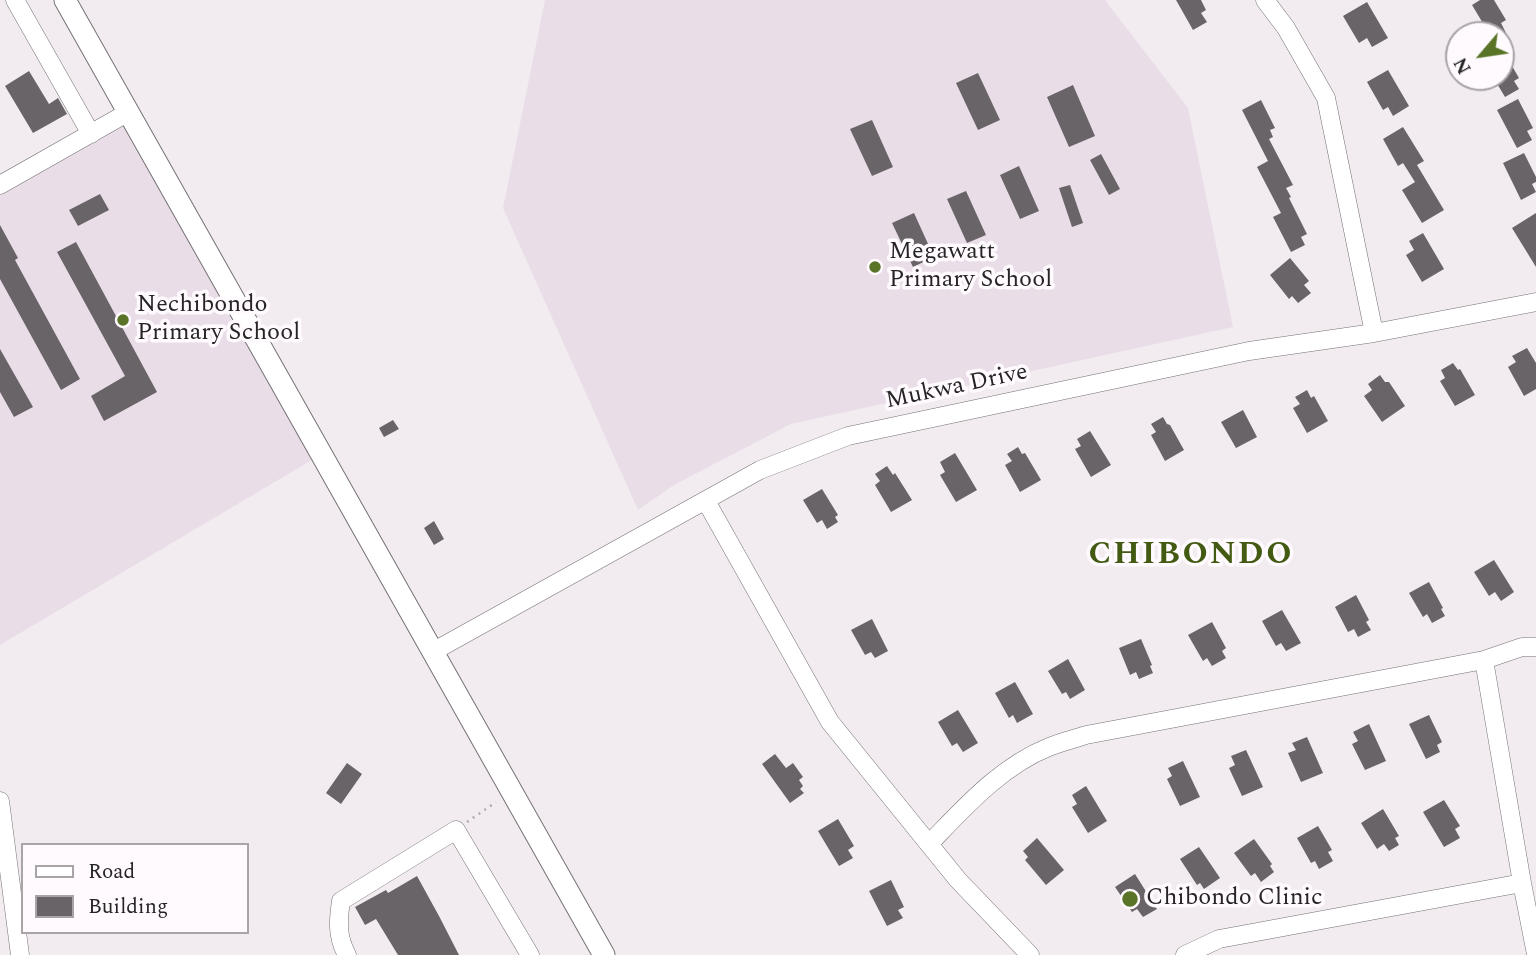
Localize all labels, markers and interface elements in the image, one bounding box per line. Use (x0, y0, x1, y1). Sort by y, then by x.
north arrow (1445, 21, 1515, 91)
text: N (1447, 52, 1479, 79)
place label: Megawatt Primary School (889, 239, 1052, 295)
marker: Megawatt Primary School (867, 259, 883, 275)
place label: Nechibondo Primary School (137, 292, 300, 348)
marker: Nechibondo Primary School (115, 312, 131, 328)
street label: Mukwa Drive (883, 359, 1031, 417)
district label: CHIBONDO (1090, 538, 1292, 576)
legend (21, 843, 248, 934)
text: Road (88, 856, 135, 888)
place label: Chibondo Clinic (1146, 885, 1322, 913)
marker: Chibondo Clinic (1120, 889, 1140, 909)
text: Building (88, 891, 168, 923)

